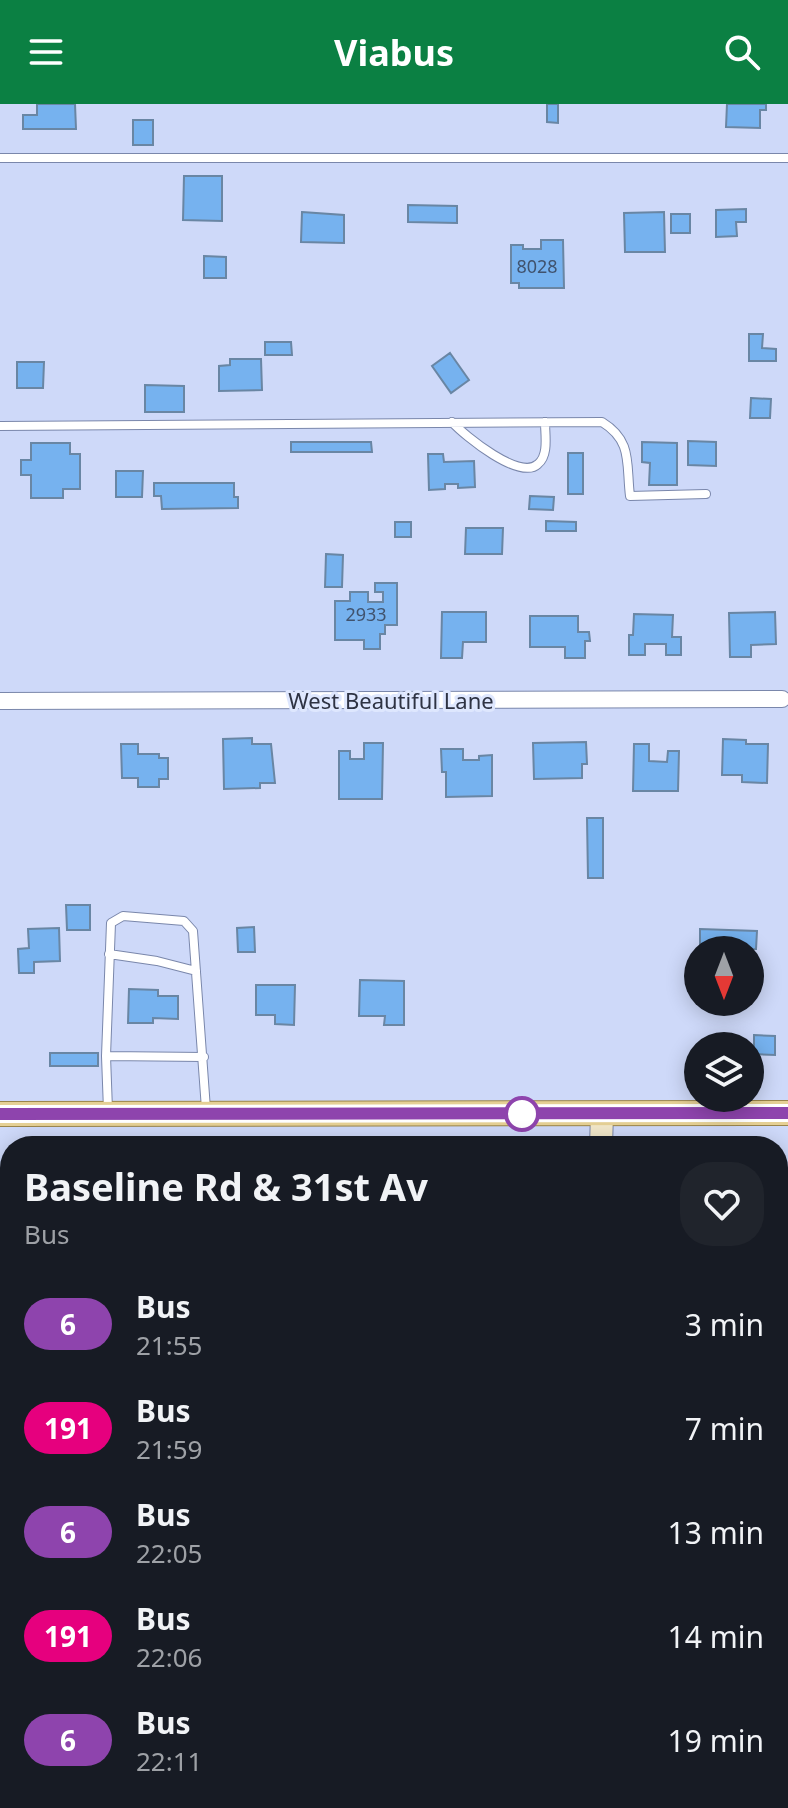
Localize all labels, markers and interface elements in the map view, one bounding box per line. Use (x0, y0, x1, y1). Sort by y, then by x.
text: Viabus (334, 28, 454, 77)
icon: menu (24, 30, 68, 74)
icon: search (720, 30, 764, 74)
house number: 8028 (516, 254, 558, 278)
house number: 2933 (345, 602, 387, 626)
street label: West Beautiful Lane (288, 685, 494, 715)
north arrow (684, 936, 764, 1016)
map controls (684, 936, 764, 1112)
button: layers (684, 1032, 764, 1112)
unlabelled marker (505, 1097, 539, 1131)
text: Baseline Rd & 31st Av (24, 1160, 428, 1212)
button: heart (680, 1162, 764, 1246)
text: Bus (24, 1216, 69, 1252)
text: Bus (136, 1286, 191, 1327)
text: 3 min (685, 1304, 764, 1345)
text: 6 (60, 1305, 76, 1343)
text: 21:55 (136, 1327, 202, 1363)
text: Bus (136, 1390, 191, 1431)
text: 7 min (685, 1408, 764, 1449)
text: 191 (44, 1409, 92, 1447)
text: 21:59 (136, 1431, 202, 1467)
text: Bus (136, 1494, 191, 1535)
text: 13 min (668, 1512, 764, 1553)
text: 6 (60, 1513, 76, 1551)
text: 22:05 (136, 1535, 202, 1571)
text: Bus (136, 1598, 191, 1639)
text: 14 min (668, 1616, 764, 1657)
text: 191 (44, 1617, 92, 1655)
text: 22:06 (136, 1639, 202, 1675)
text: Bus (136, 1702, 191, 1743)
text: 19 min (668, 1720, 764, 1761)
text: 6 (60, 1721, 76, 1759)
text: 22:11 (136, 1743, 202, 1779)

